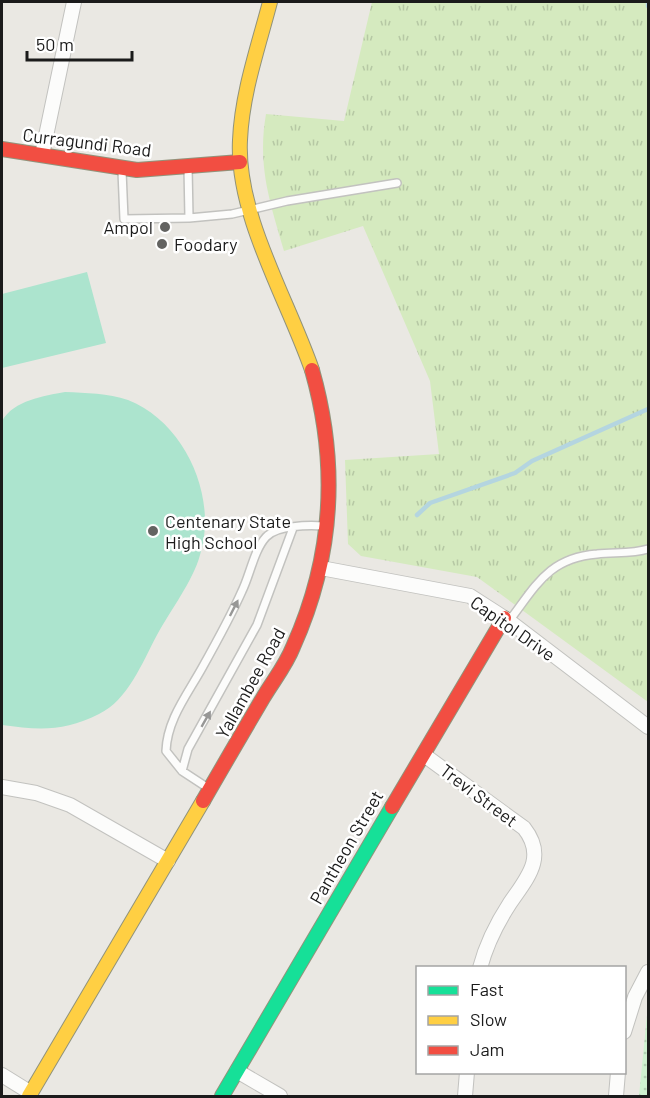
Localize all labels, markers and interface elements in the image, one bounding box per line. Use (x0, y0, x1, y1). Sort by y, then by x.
scale bar (27, 24, 132, 62)
text: 50 m (36, 33, 74, 55)
street label: Curragundi Road (21, 123, 153, 161)
place label: Ampol (103, 216, 153, 238)
marker: Ampol (158, 220, 172, 234)
place label: Foodary (174, 233, 238, 255)
marker: Foodary (155, 237, 169, 251)
place label: Centenary State High School (165, 510, 291, 553)
marker: Centenary State High School (146, 524, 160, 538)
street label: Capitol Drive (466, 591, 560, 665)
one-way arrow (229, 599, 239, 616)
street label: Yallambee Road (211, 624, 289, 742)
one-way arrow (200, 711, 211, 727)
street label: Trevi Street (436, 759, 522, 831)
street label: Pantheon Street (305, 786, 387, 908)
legend (416, 966, 626, 1074)
text: Fast (470, 978, 504, 1000)
text: Slow (470, 1008, 507, 1030)
text: Jam (470, 1038, 504, 1060)

